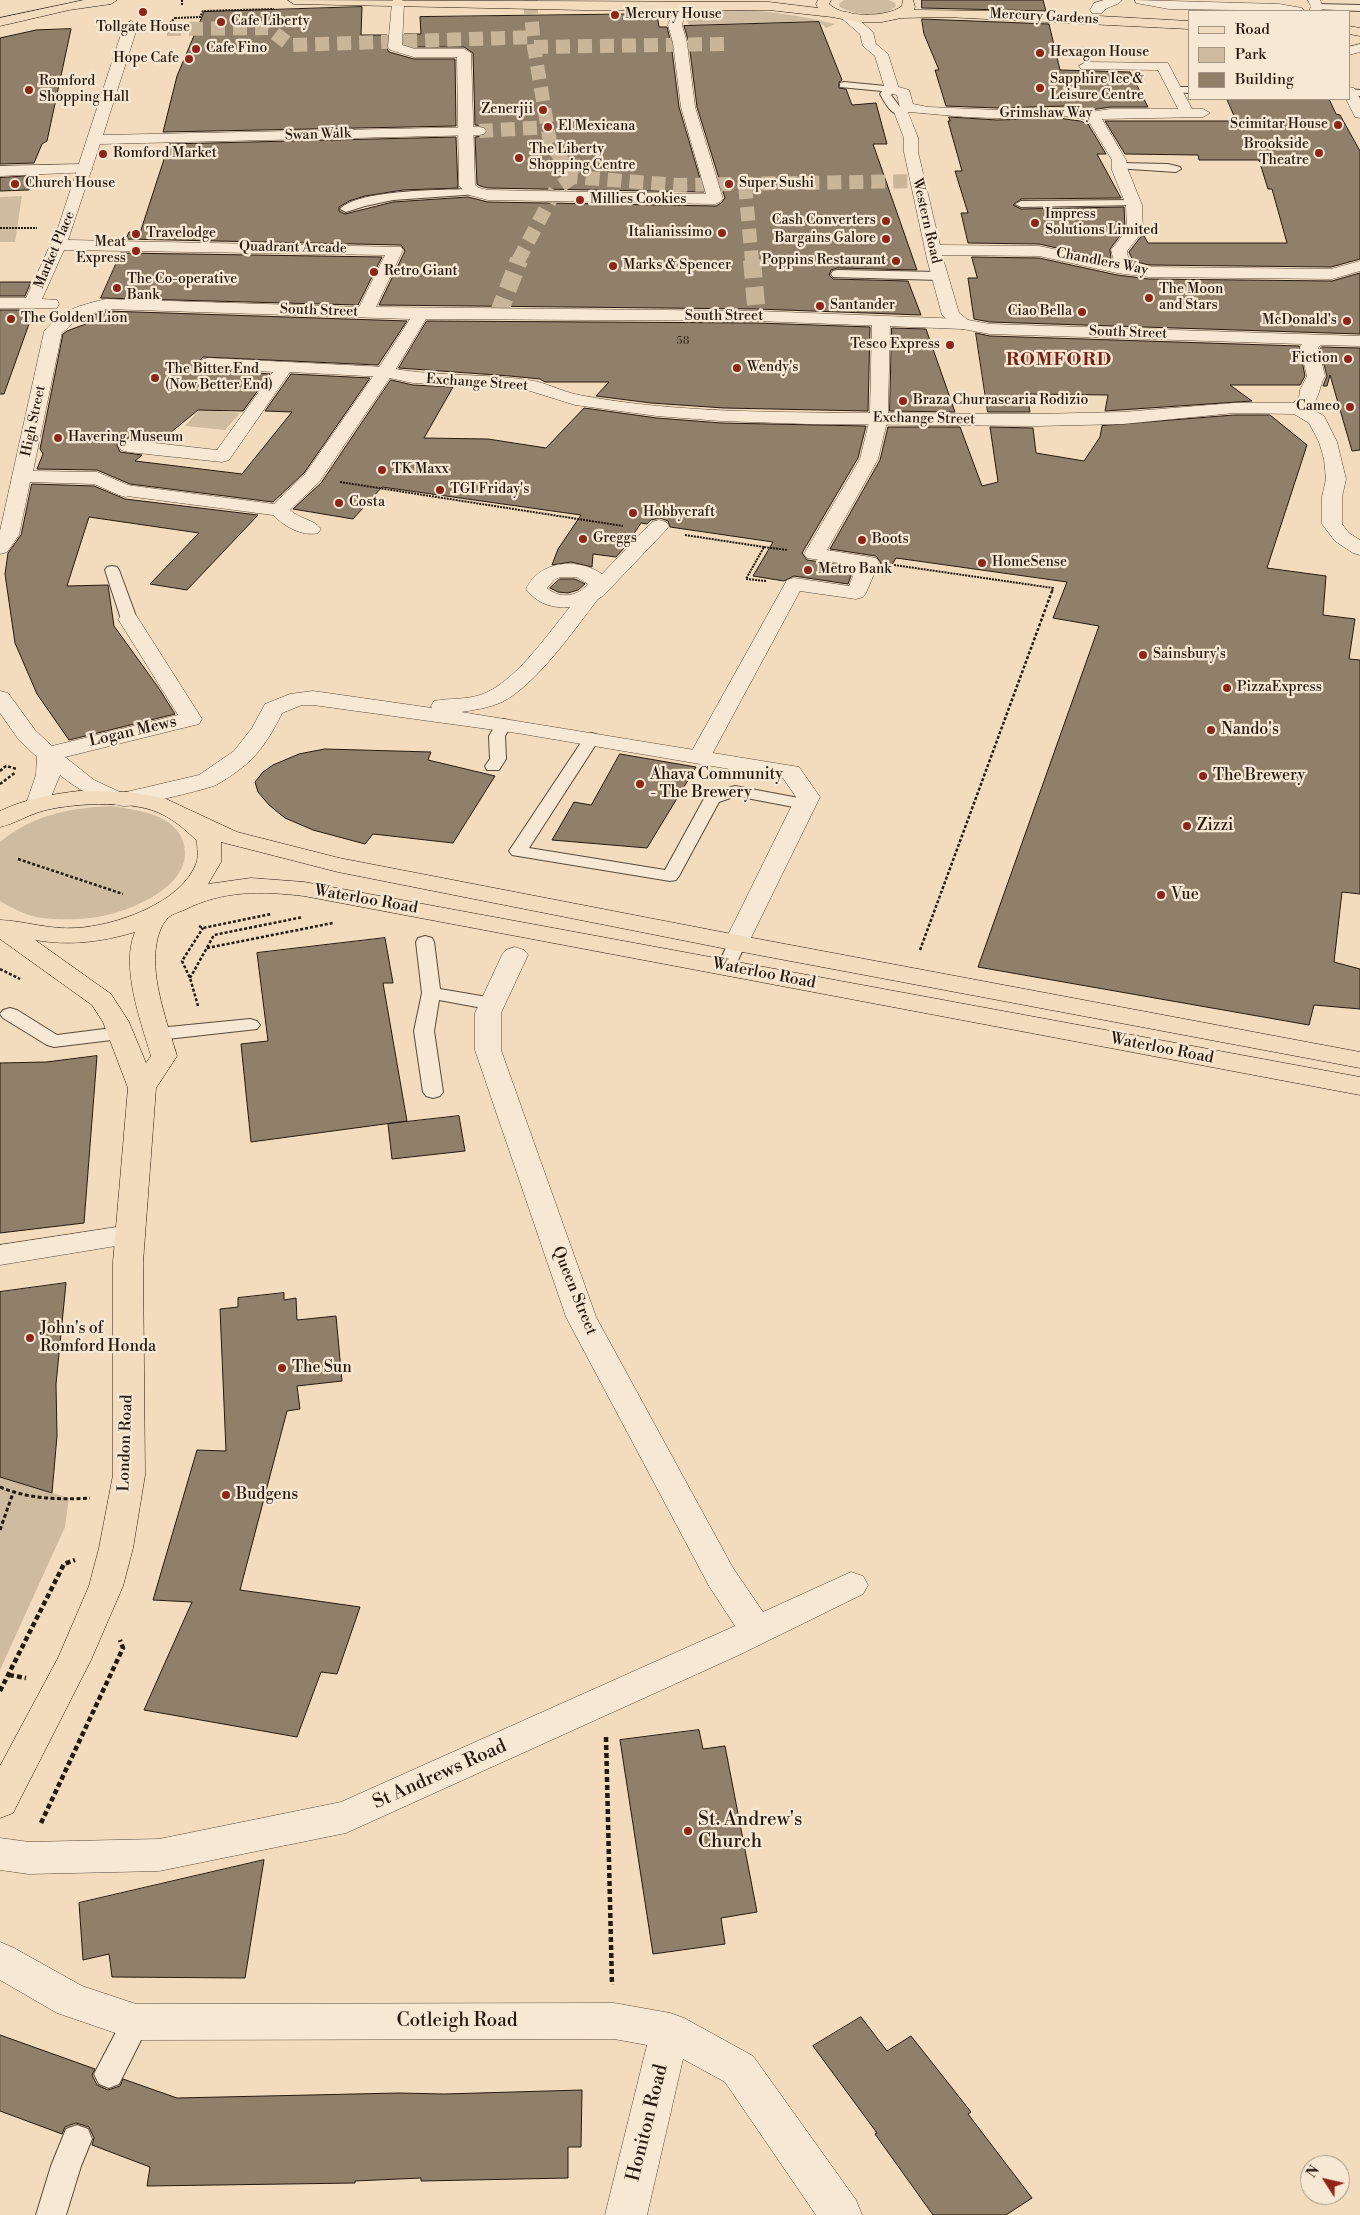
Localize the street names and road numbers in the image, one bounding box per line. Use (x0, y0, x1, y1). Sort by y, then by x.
street label: Mercury Gardens (989, 6, 1099, 28)
street label: Grimshaw Way (999, 106, 1093, 122)
street label: Swan Walk (285, 125, 351, 145)
street label: Western Road (908, 177, 944, 265)
street label: Market Place (31, 209, 79, 291)
street label: Quadrant Arcade (239, 239, 347, 257)
street label: Chandlers Way (1055, 245, 1149, 279)
street label: South Street (280, 301, 358, 321)
street label: South Street (685, 309, 763, 325)
street label: South Street (1089, 323, 1167, 343)
street label: Exchange Street (425, 371, 529, 395)
street label: High Street (18, 384, 50, 458)
street label: Exchange Street (873, 410, 975, 428)
street label: Logan Mews (87, 713, 179, 751)
street label: Waterloo Road (313, 881, 419, 919)
street label: Waterloo Road (711, 955, 817, 993)
street label: Waterloo Road (1109, 1030, 1215, 1068)
street label: Queen Street (547, 1244, 601, 1338)
street label: London Road (115, 1394, 137, 1492)
street label: St Andrews Road (370, 1735, 510, 1815)
street label: Cotleigh Road (396, 2010, 518, 2032)
street label: Honiton Road (622, 2062, 674, 2184)

